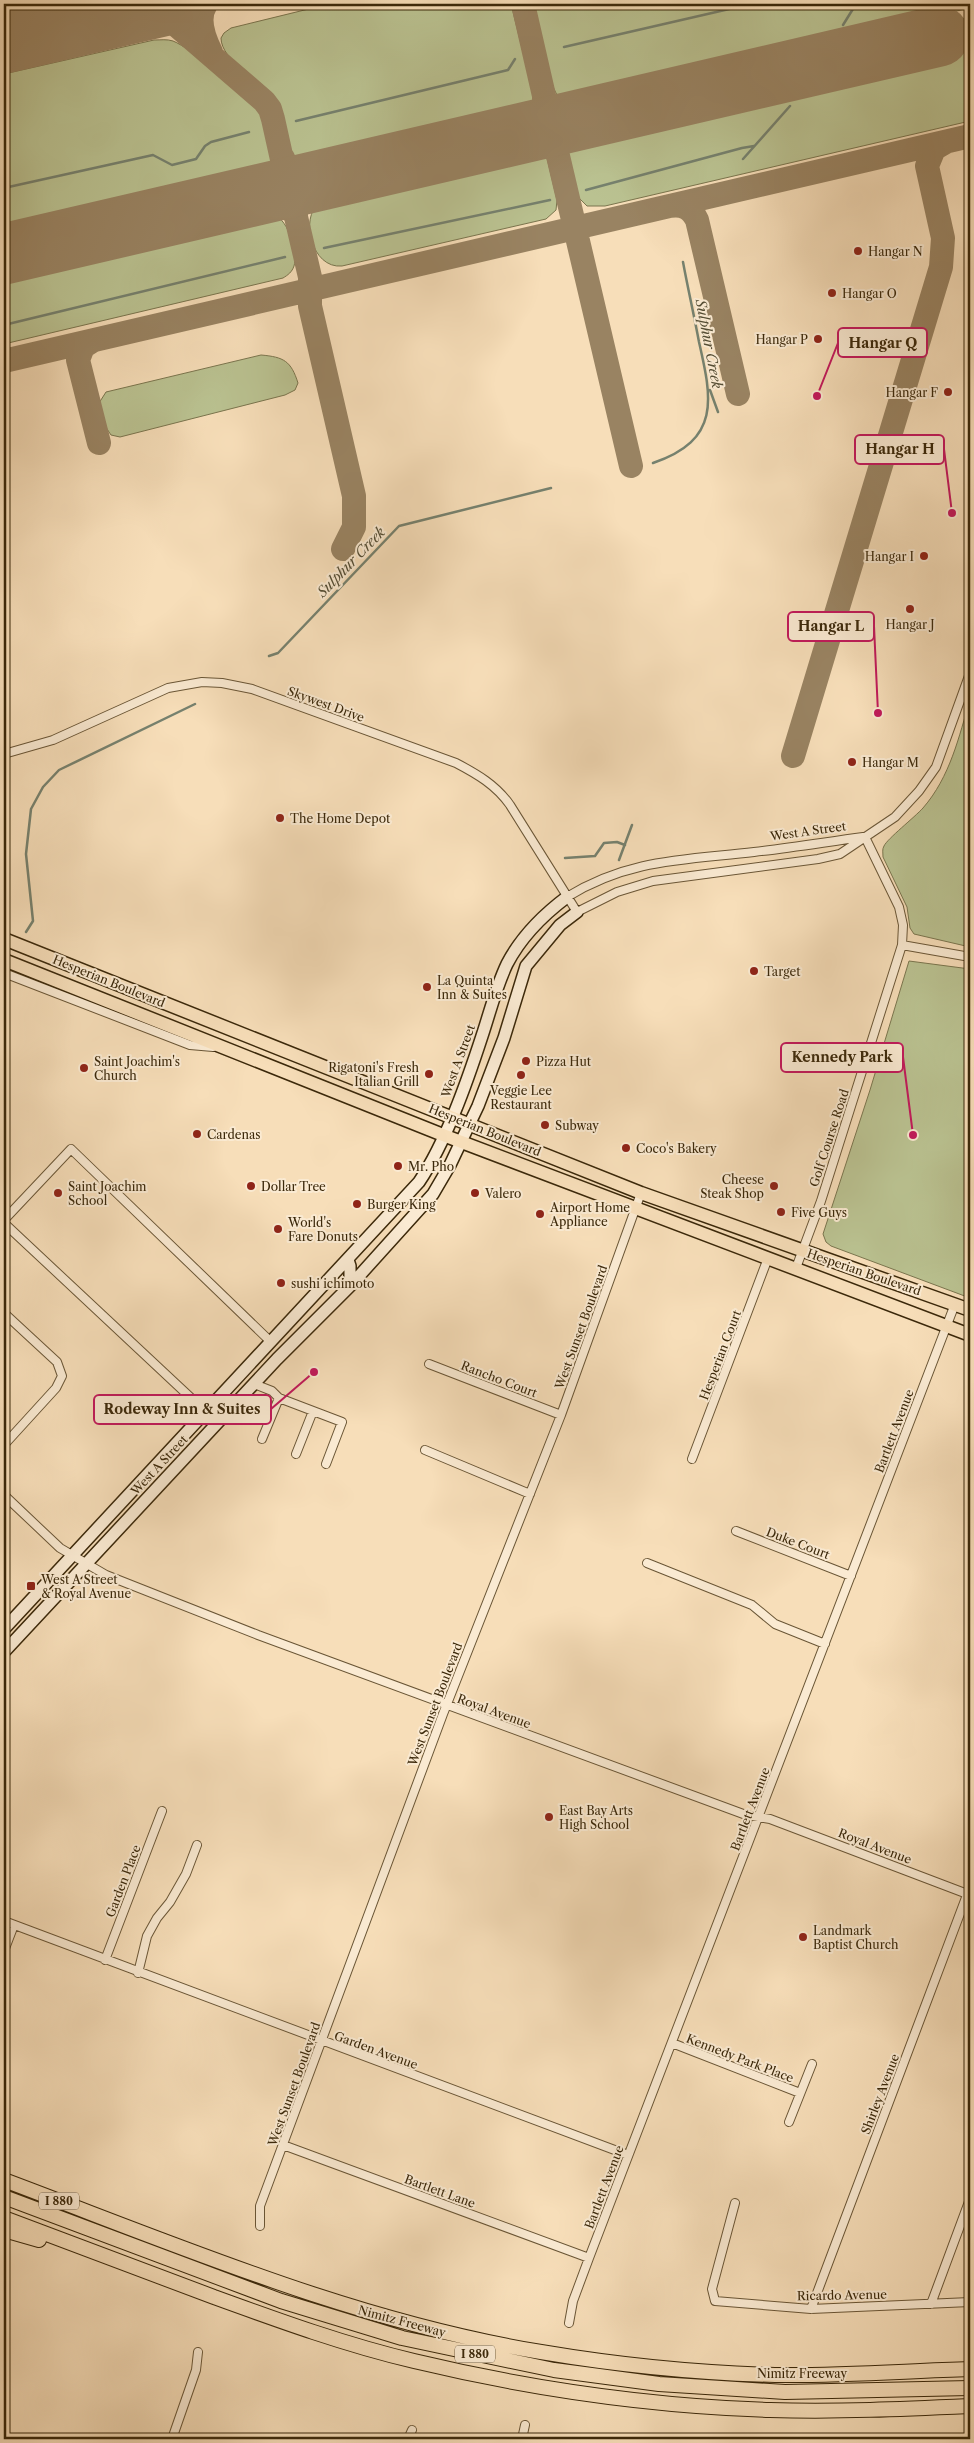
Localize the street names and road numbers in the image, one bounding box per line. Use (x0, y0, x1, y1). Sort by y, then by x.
street label: Skywest Drive (286, 683, 367, 725)
street label: West A Street (768, 818, 848, 844)
street label: Hesperian Boulevard (51, 952, 168, 1011)
street label: West A Street (438, 1022, 478, 1100)
street label: Golf Course Road (806, 1087, 852, 1189)
street label: Hesperian Boulevard (427, 1101, 544, 1160)
street label: Hesperian Boulevard (805, 1245, 924, 1299)
street label: West Sunset Boulevard (551, 1262, 611, 1392)
street label: Hesperian Court (696, 1307, 744, 1402)
street label: Rancho Court (459, 1358, 540, 1401)
street label: Bartlett Avenue (871, 1387, 917, 1475)
street label: West A Street (127, 1431, 191, 1499)
street label: Duke Court (764, 1524, 833, 1562)
street label: West Sunset Boulevard (404, 1640, 466, 1769)
street label: Royal Avenue (455, 1691, 533, 1731)
street label: Bartlett Avenue (727, 1765, 773, 1853)
street label: Royal Avenue (836, 1825, 914, 1867)
street label: Garden Place (102, 1842, 144, 1919)
street label: West Sunset Boulevard (264, 2019, 324, 2149)
street label: Garden Avenue (332, 2028, 420, 2072)
street label: Kennedy Park Place (684, 2031, 796, 2086)
street label: Shirley Avenue (858, 2051, 902, 2136)
street label: Bartlett Avenue (581, 2143, 627, 2231)
street label: Bartlett Lane (402, 2171, 478, 2211)
road number: I 880 (39, 2192, 79, 2210)
street label: Ricardo Avenue (797, 2287, 887, 2303)
street label: Nimitz Freeway (357, 2302, 448, 2340)
road number: I 880 (455, 2346, 495, 2362)
street label: Nimitz Freeway (757, 2366, 847, 2381)

